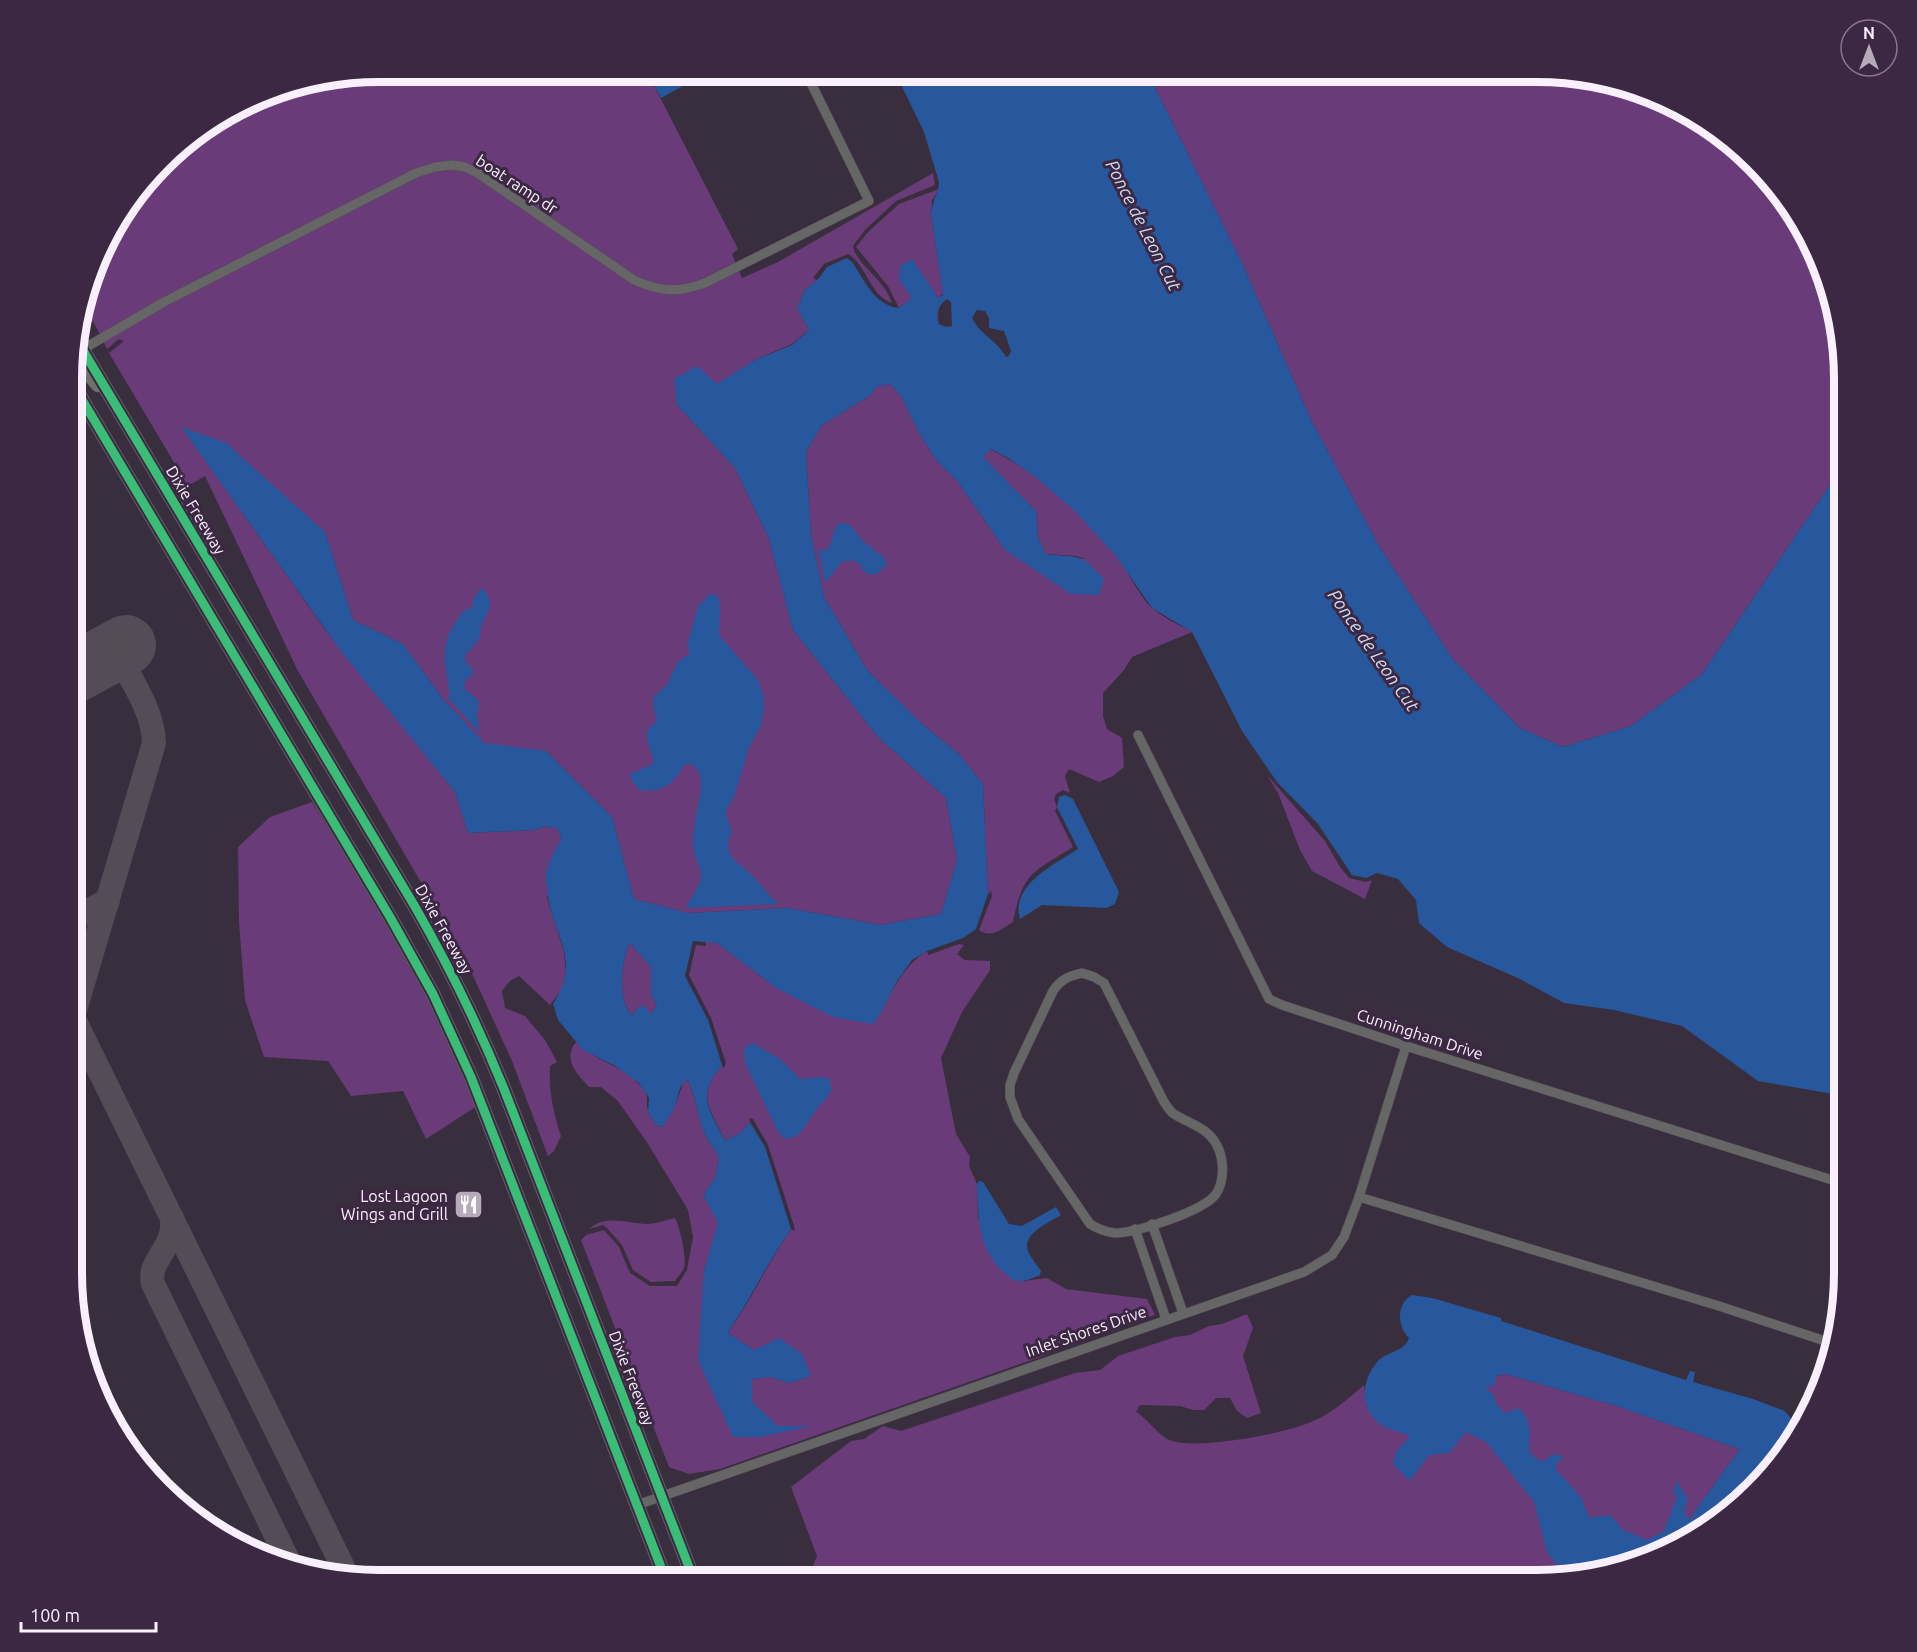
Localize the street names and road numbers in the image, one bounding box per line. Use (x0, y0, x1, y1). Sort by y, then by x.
street label: boat ramp dr (473, 151, 561, 217)
street label: Dixie Freeway (163, 463, 230, 558)
street label: Dixie Freeway (412, 881, 476, 977)
street label: Cunningham Drive (1354, 1005, 1486, 1063)
street label: Inlet Shores Drive (1023, 1302, 1149, 1360)
street label: Dixie Freeway (606, 1328, 658, 1428)

